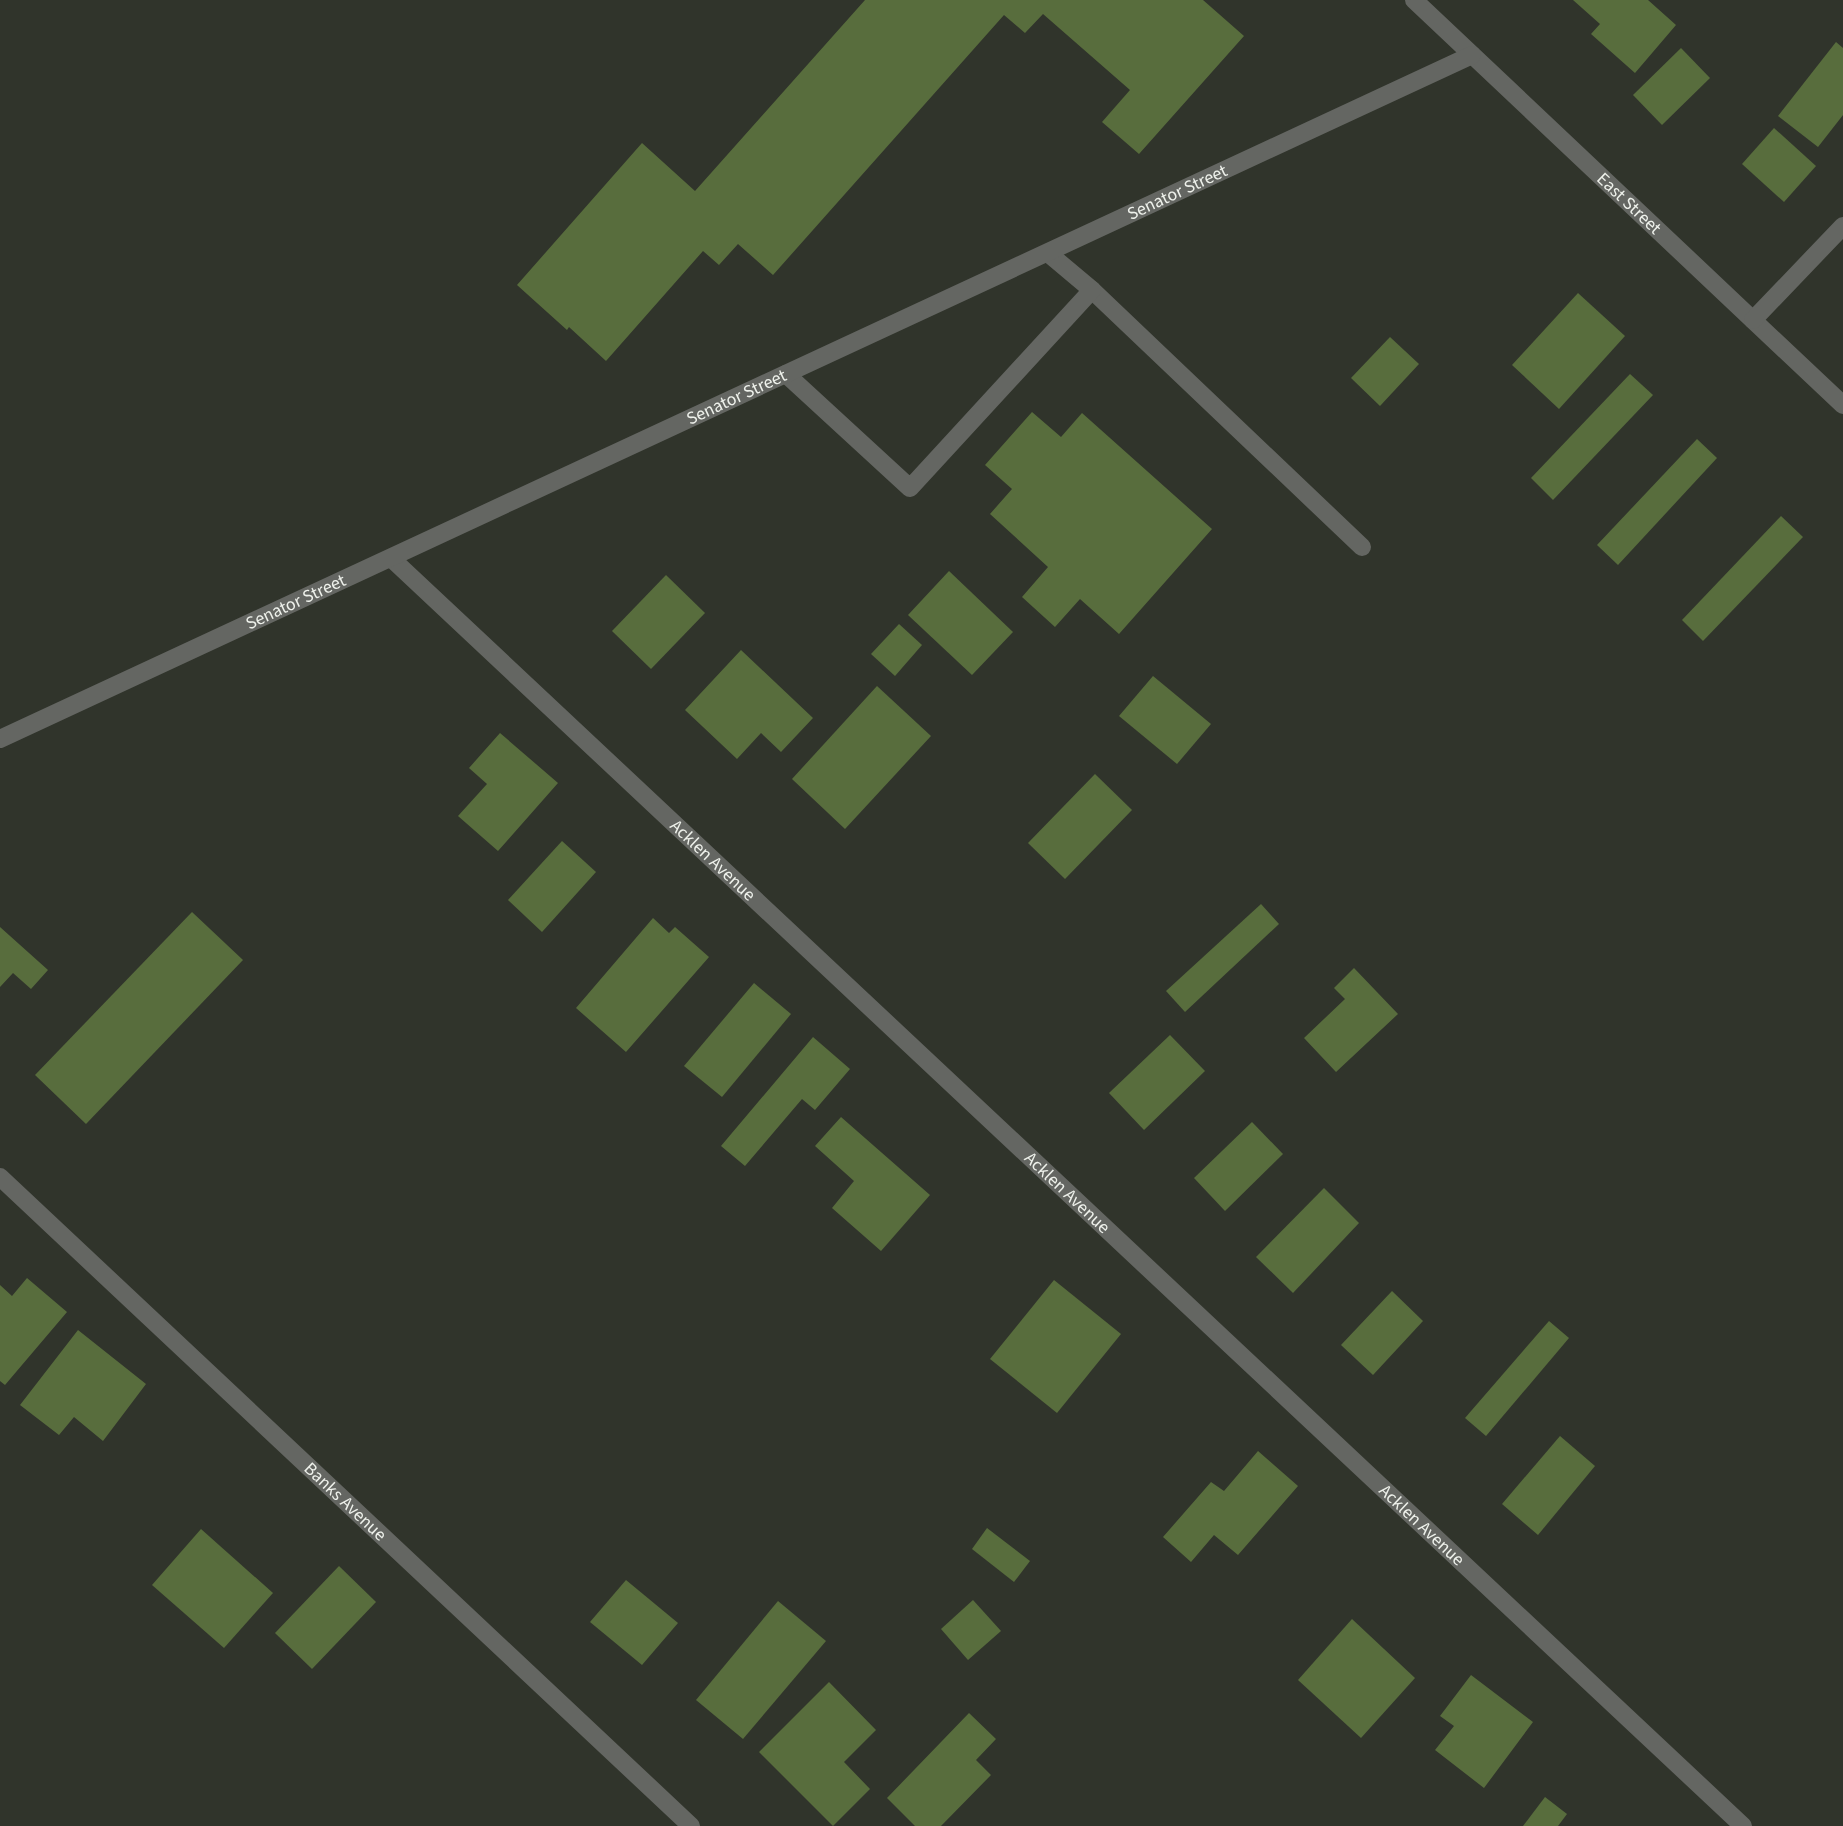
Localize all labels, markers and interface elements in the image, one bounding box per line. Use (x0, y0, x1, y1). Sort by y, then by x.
street label: Senator Street (1123, 158, 1231, 226)
street label: East Street (1591, 166, 1667, 240)
street label: Senator Street (682, 363, 791, 431)
street label: Senator Street (241, 568, 350, 636)
street label: Acklen Avenue (664, 813, 761, 907)
street label: Acklen Avenue (1019, 1146, 1116, 1239)
street label: Banks Avenue (299, 1456, 392, 1547)
street label: Acklen Avenue (1373, 1478, 1470, 1571)

